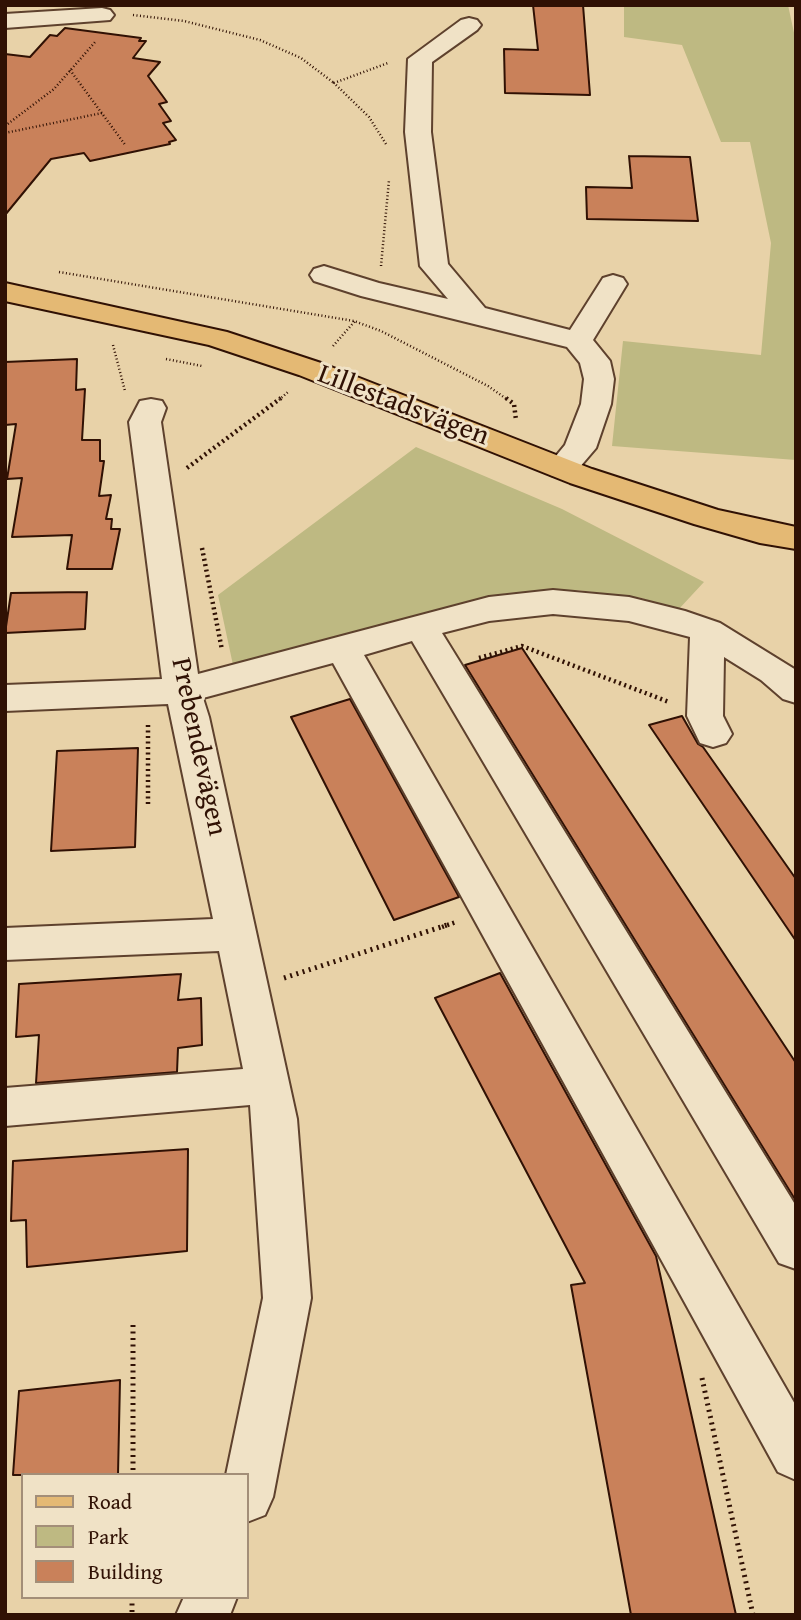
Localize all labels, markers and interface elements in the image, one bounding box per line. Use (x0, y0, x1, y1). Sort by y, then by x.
street label: Lillestadsvägen (313, 358, 493, 454)
street label: Prebendevägen (163, 655, 233, 839)
legend (21, 1473, 248, 1599)
text: Road (88, 1486, 132, 1517)
text: Park (88, 1521, 129, 1552)
text: Building (88, 1556, 162, 1587)

